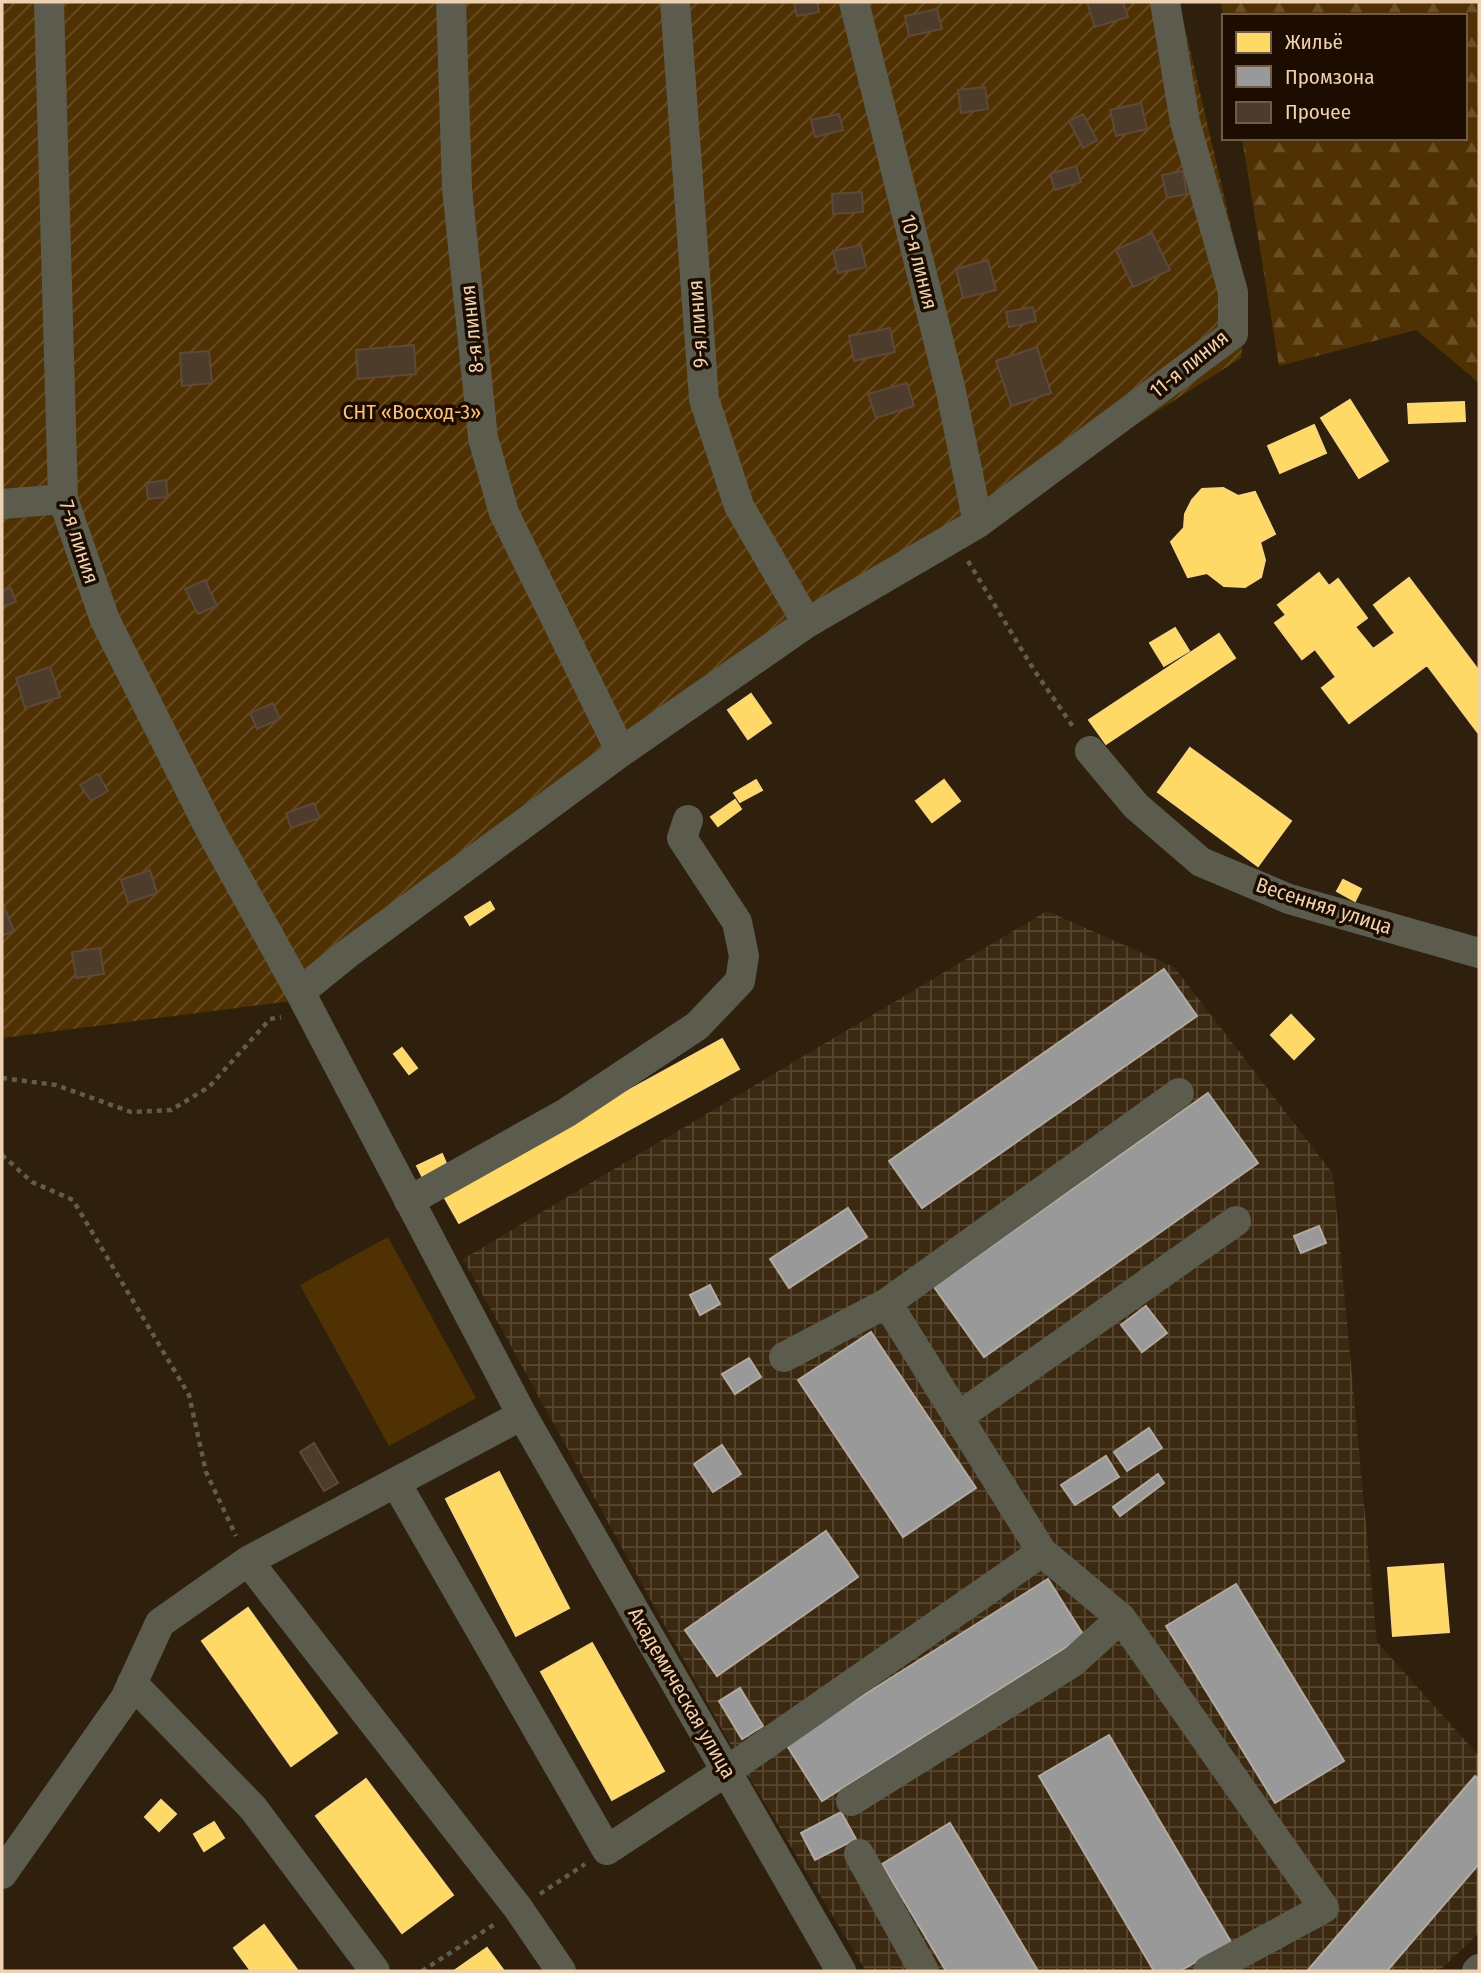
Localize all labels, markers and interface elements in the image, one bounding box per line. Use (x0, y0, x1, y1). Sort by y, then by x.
legend (1222, 14, 1467, 140)
text: Жильё (1285, 29, 1343, 55)
text: Промзона (1285, 64, 1374, 90)
text: Прочее (1285, 99, 1351, 125)
street label: 10-я линия (895, 212, 943, 312)
street label: 9-я линия (682, 279, 714, 369)
street label: 8-я линия (454, 284, 490, 374)
street label: 11-я линия (1144, 324, 1234, 404)
park label: СНТ «Восход-3» (343, 399, 481, 425)
street label: 7-я линия (53, 497, 105, 587)
street label: Весенняя улица (1253, 872, 1395, 940)
street label: Академическая улица (622, 1603, 742, 1783)

